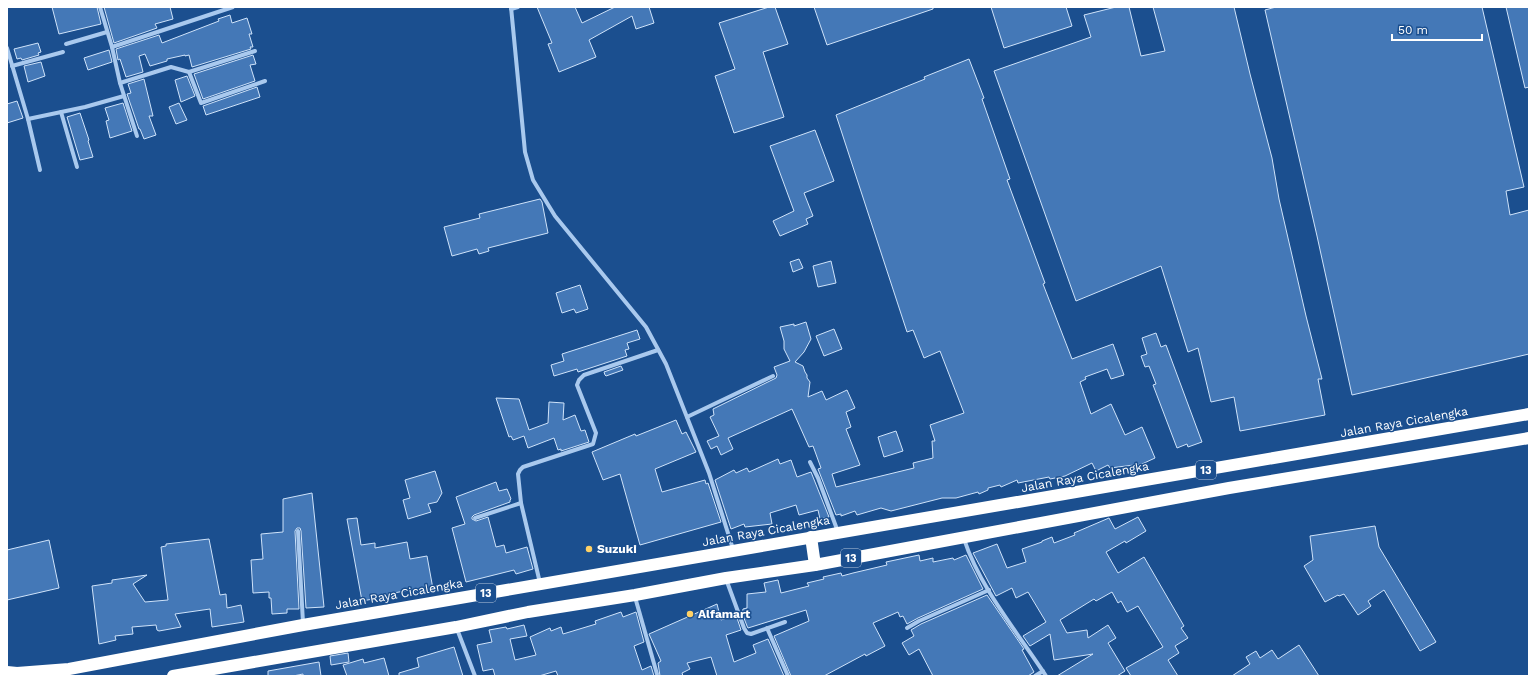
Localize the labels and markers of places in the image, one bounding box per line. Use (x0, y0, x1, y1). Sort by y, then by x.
place label: Suzuki (597, 542, 637, 556)
marker: Suzuki (584, 544, 594, 554)
place label: Alfamart (698, 607, 751, 621)
marker: Alfamart (685, 609, 695, 619)

